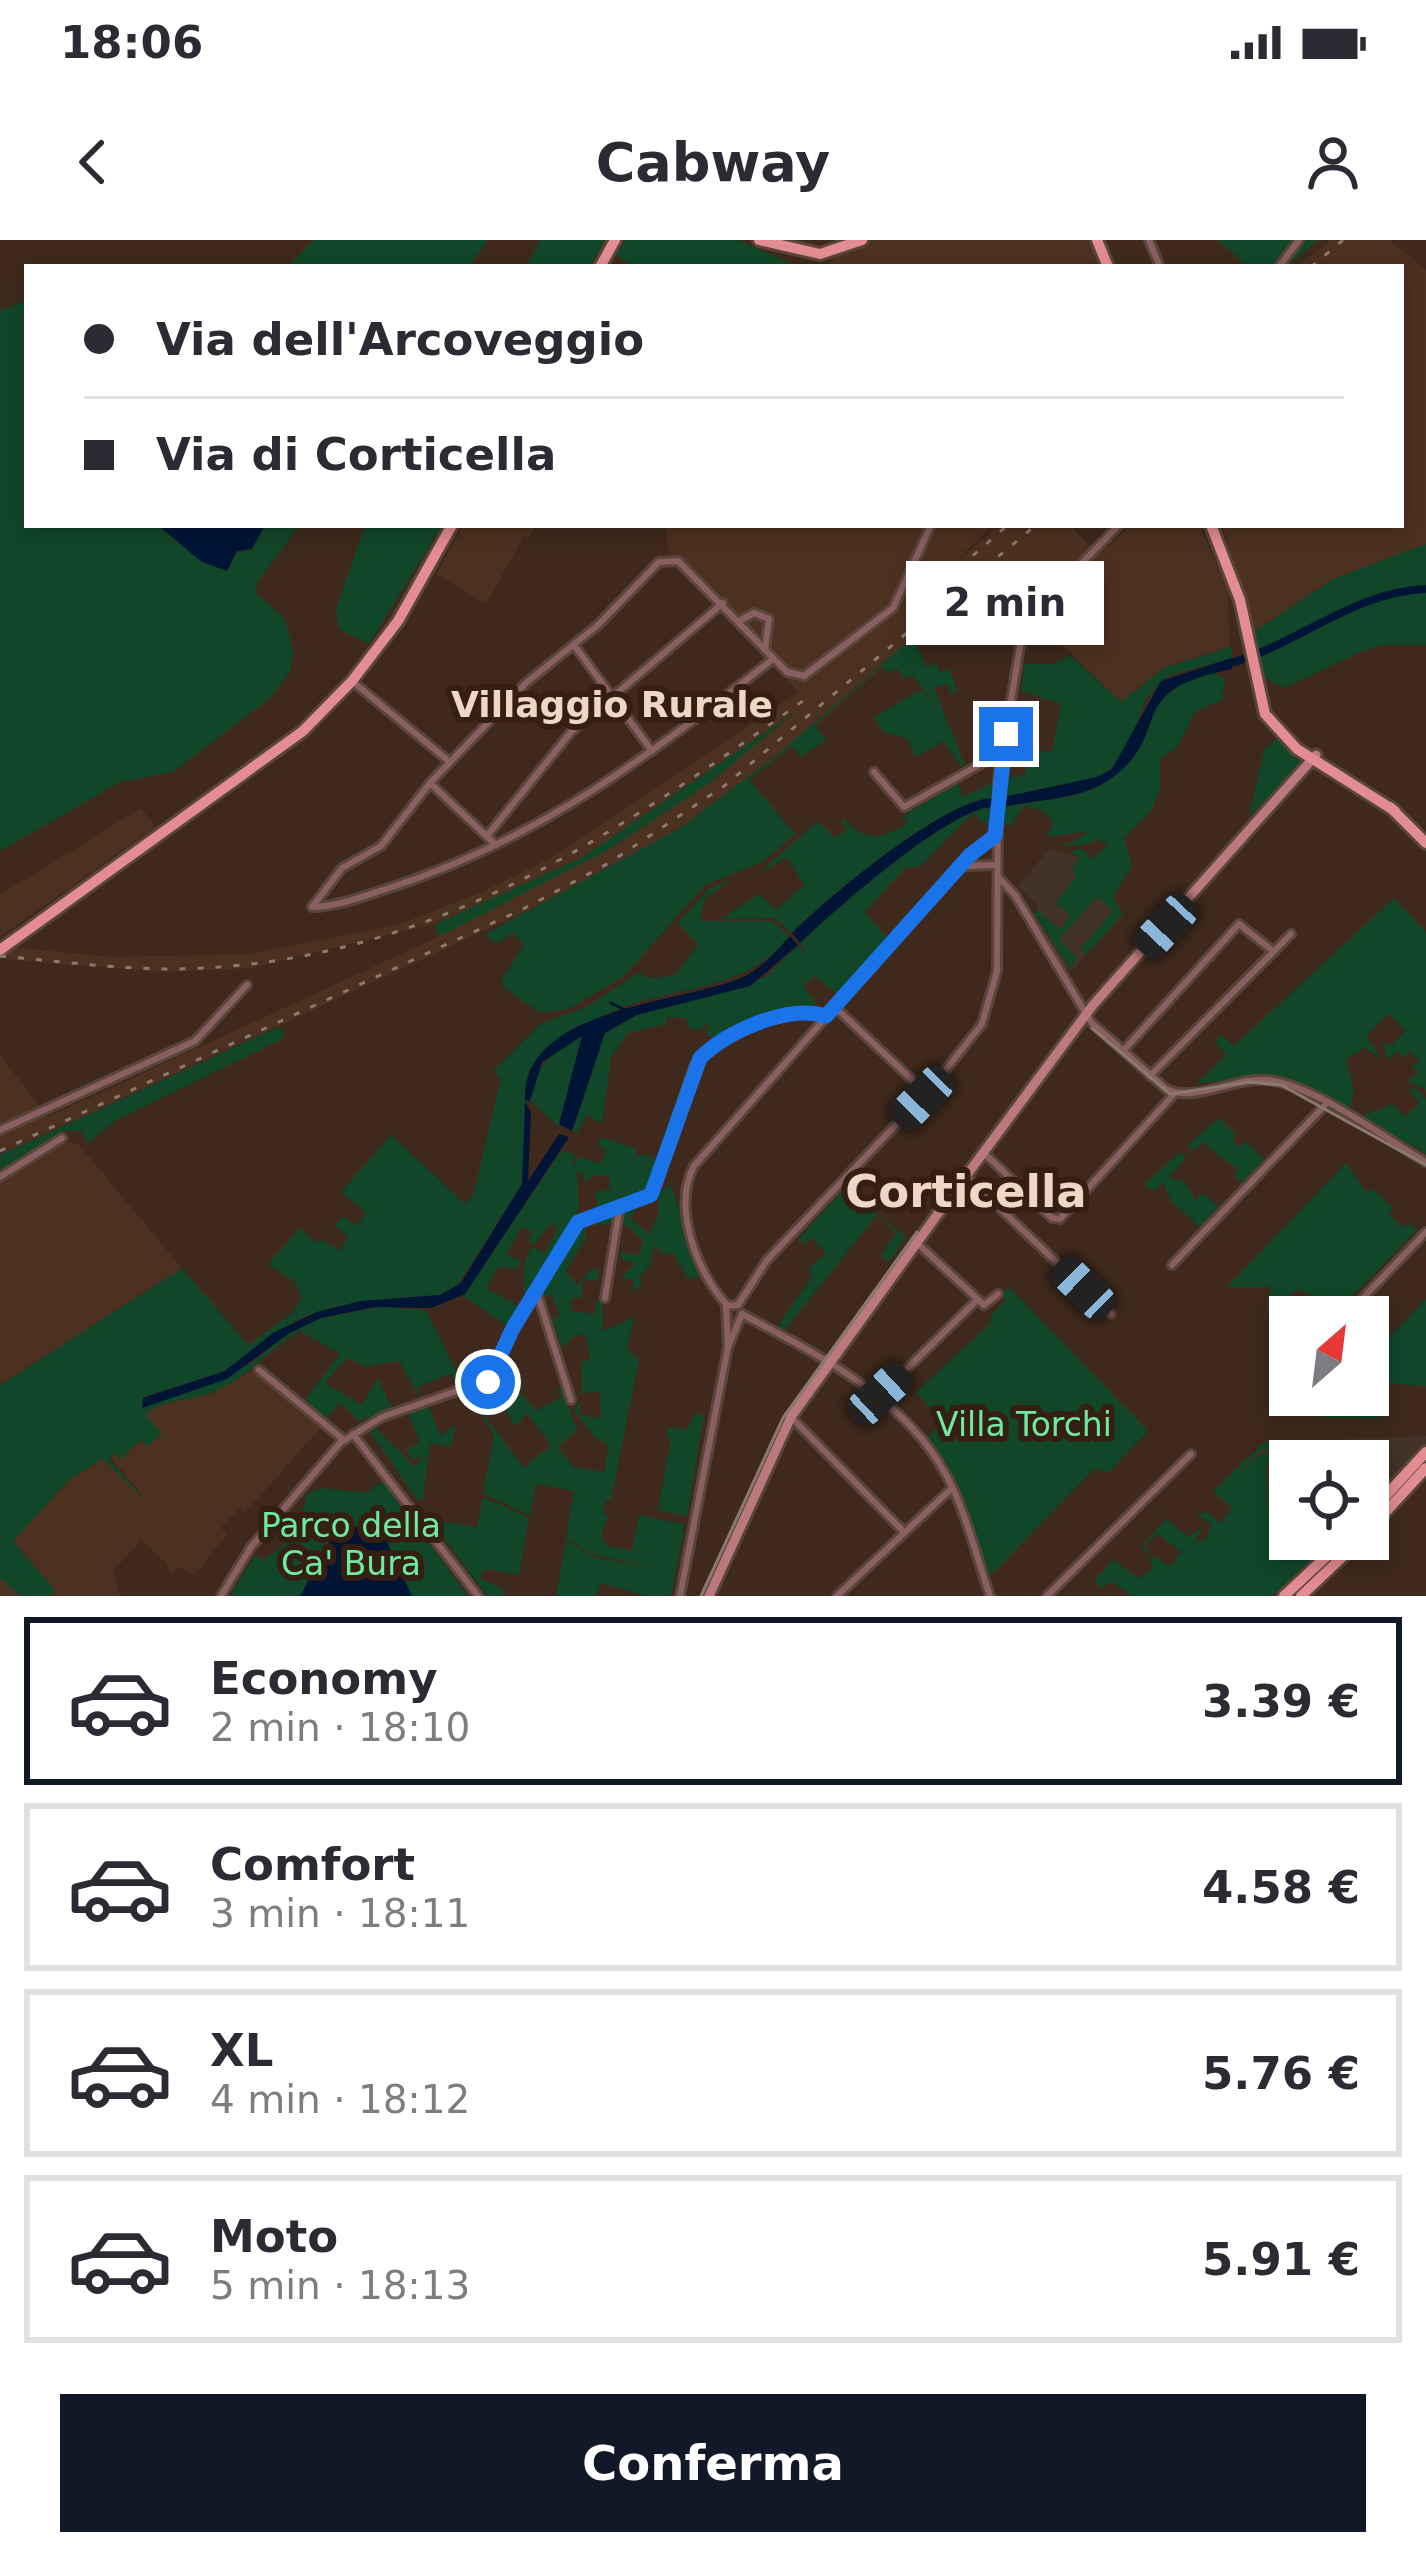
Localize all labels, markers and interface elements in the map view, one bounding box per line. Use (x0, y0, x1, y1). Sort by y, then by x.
text: 18:06 (60, 16, 203, 69)
icon: back (60, 129, 126, 195)
icon: person (1300, 129, 1366, 195)
text: Cabway (596, 131, 830, 194)
text: Via dell'Arcoveggio (156, 313, 644, 366)
text: Via di Corticella (156, 428, 556, 481)
callout: 2 min (907, 560, 1105, 644)
text: 2 min (944, 580, 1066, 625)
district label: Villaggio Rurale (451, 684, 773, 725)
route end (979, 707, 1033, 761)
car (1128, 887, 1204, 965)
car (884, 1060, 960, 1136)
district label: Corticella (845, 1165, 1087, 1218)
car (1045, 1250, 1121, 1326)
north arrow (1269, 1296, 1389, 1416)
map controls (1269, 1296, 1389, 1560)
route start (461, 1355, 515, 1409)
car (841, 1356, 919, 1432)
park label: Villa Torchi (936, 1405, 1112, 1444)
button: locate (1269, 1440, 1389, 1560)
park label: Parco della Ca' Bura (261, 1506, 441, 1583)
icon: car (66, 1647, 174, 1755)
text: Economy (210, 1652, 438, 1705)
text: 3.39 € (1202, 1675, 1360, 1728)
text: 2 min · 18:10 (210, 1705, 470, 1750)
icon: car (66, 1833, 174, 1941)
text: Comfort (210, 1838, 415, 1891)
text: 4.58 € (1202, 1861, 1360, 1914)
text: 3 min · 18:11 (210, 1891, 470, 1936)
icon: car (66, 2019, 174, 2127)
text: XL (210, 2024, 273, 2077)
text: 5.76 € (1202, 2047, 1360, 2100)
text: 4 min · 18:12 (210, 2077, 470, 2122)
icon: car (66, 2205, 174, 2313)
text: Moto (210, 2210, 338, 2263)
text: 5.91 € (1202, 2233, 1360, 2286)
text: 5 min · 18:13 (210, 2263, 470, 2308)
button: Conferma (60, 2394, 1366, 2532)

